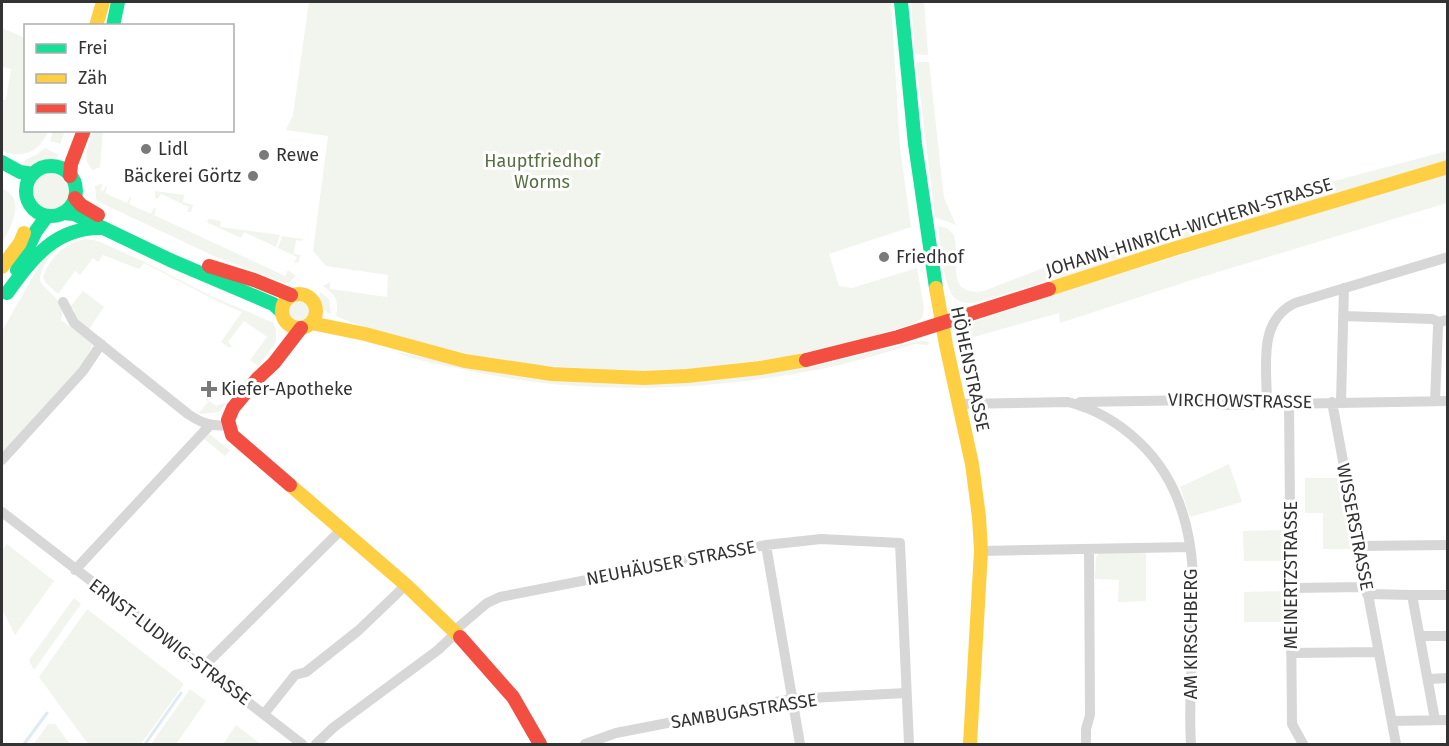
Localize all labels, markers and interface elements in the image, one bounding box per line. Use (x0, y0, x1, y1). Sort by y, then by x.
legend (24, 24, 234, 132)
text: Frei (78, 37, 108, 59)
text: Zäh (78, 67, 107, 89)
text: Stau (78, 97, 114, 119)
place label: Lidl (158, 138, 188, 160)
marker: Lidl (139, 142, 153, 156)
place label: Rewe (276, 144, 319, 166)
marker: Rewe (257, 148, 271, 162)
park label: Hauptfriedhof Worms (484, 150, 602, 193)
place label: Bäckerei Görtz (124, 165, 241, 187)
marker: Bäckerei Görtz (246, 169, 260, 183)
street label: JOHANN-HINRICH-WICHERN-STRASSE (1043, 173, 1335, 281)
place label: Friedhof (896, 246, 966, 268)
marker: Friedhof (877, 250, 891, 264)
street label: HÖHENSTRASSE (946, 304, 994, 434)
place label: Kiefer-Apotheke (221, 378, 353, 400)
marker: Kiefer-Apotheke (202, 382, 216, 396)
street label: VIRCHOWSTRASSE (1168, 389, 1312, 413)
street label: WISSERSTRASSE (1332, 462, 1378, 592)
street label: MEINERTZSTRASSE (1280, 501, 1302, 649)
street label: NEUHÄUSER STRASSE (584, 536, 758, 590)
street label: AM KIRSCHBERG (1180, 569, 1202, 699)
street label: ERNST-LUDWIG-STRASSE (85, 574, 255, 710)
street label: SAMBUGASTRASSE (669, 689, 819, 733)

